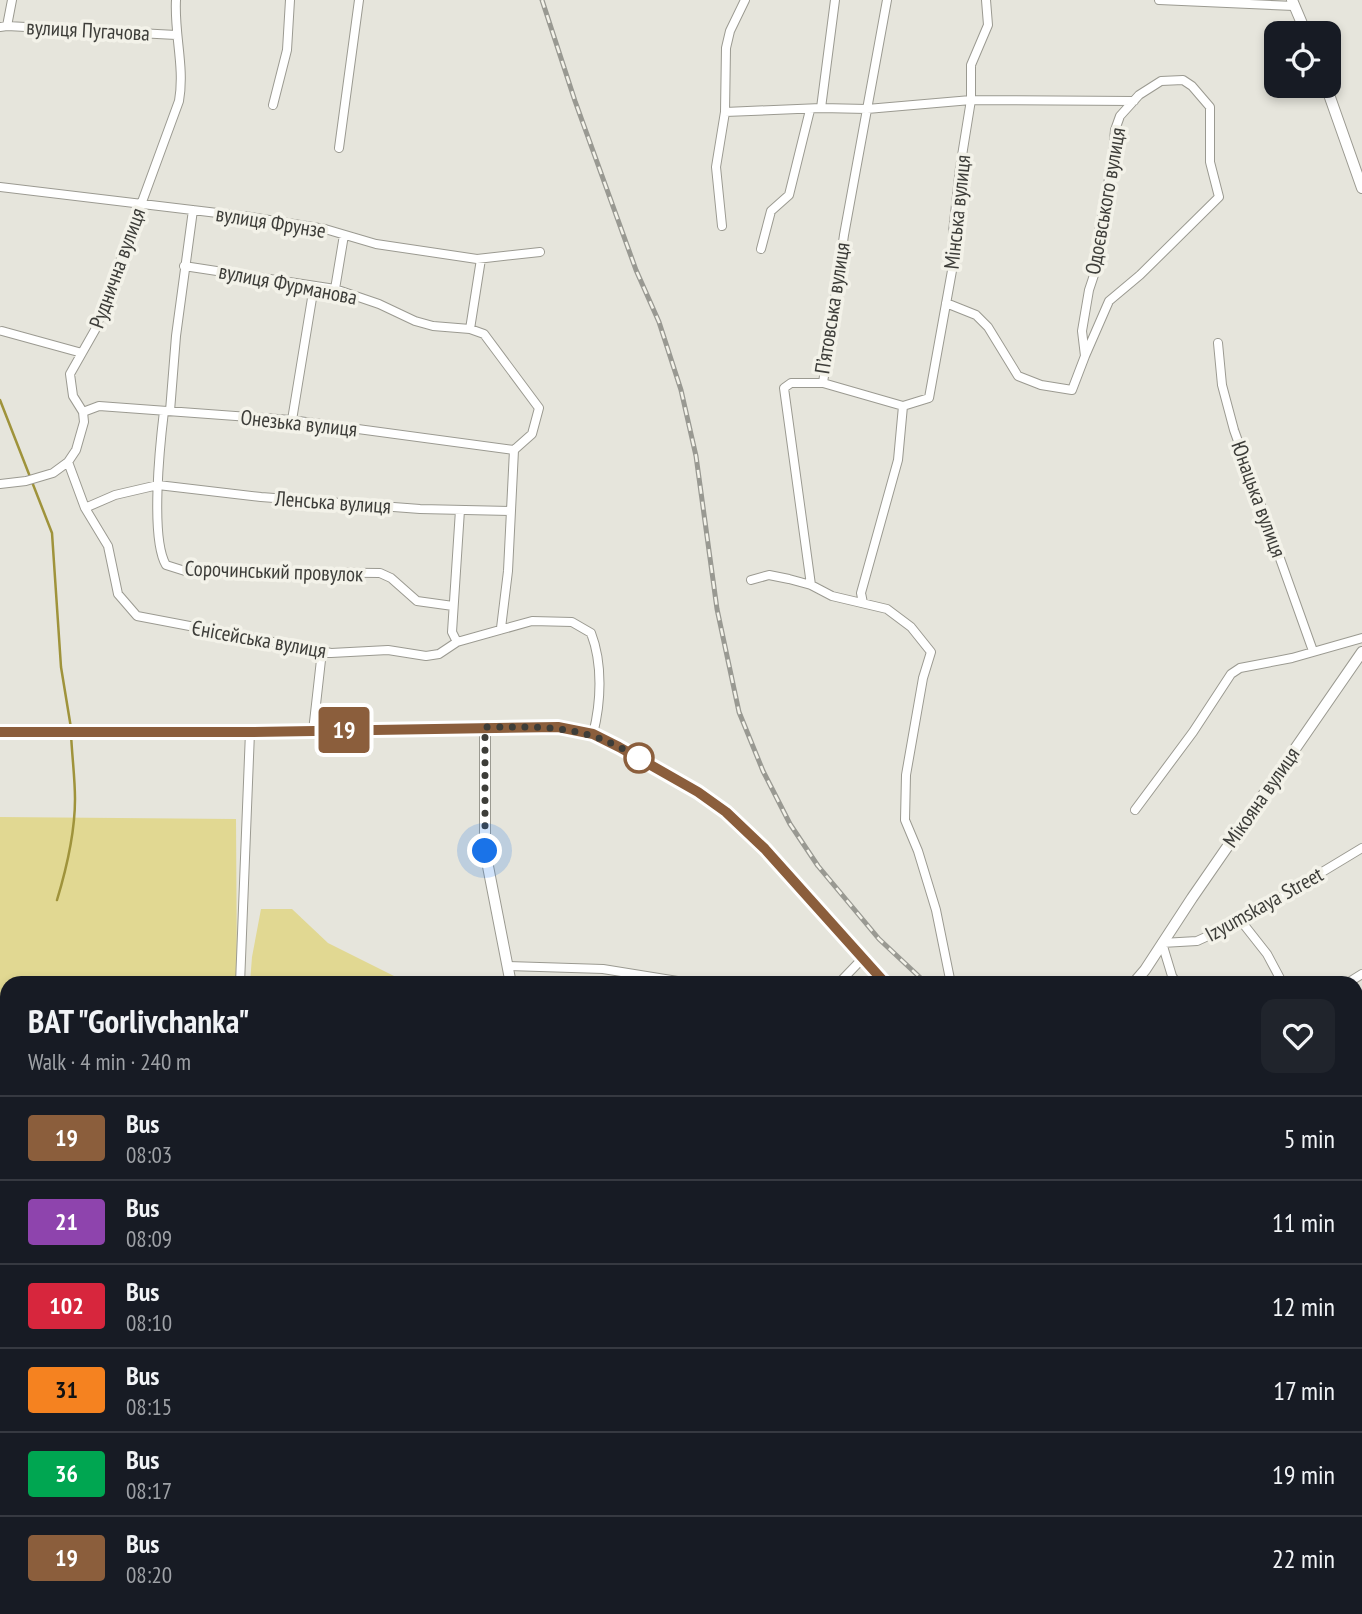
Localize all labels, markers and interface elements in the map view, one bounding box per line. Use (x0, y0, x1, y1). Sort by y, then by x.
street label: вулиця Пугачова (26, 13, 150, 47)
map controls (1264, 21, 1341, 98)
button: locate (1264, 21, 1341, 98)
street label: Одоєвського вулиця (1079, 125, 1131, 277)
street label: Мінська вулиця (938, 154, 976, 270)
street label: вулиця Фрунзе (214, 200, 328, 244)
street label: Руднична вулиця (83, 204, 151, 332)
street label: П’ятовська вулиця (808, 240, 856, 376)
street label: вулиця Фурманова (217, 257, 359, 311)
street label: Онезька вулиця (239, 403, 359, 443)
street label: Юнацька вулиця (1225, 437, 1293, 561)
street label: Ленська вулиця (273, 484, 392, 520)
street label: Сорочинський провулок (184, 554, 364, 588)
street label: Єнісейська вулиця (190, 614, 328, 664)
line badge: 19 (312, 707, 376, 753)
text: 19 (333, 714, 355, 745)
street label: Мікояна вулиця (1217, 742, 1305, 852)
unlabelled marker (624, 743, 654, 773)
your location (467, 833, 502, 868)
street label: Izyumskaya Street (1200, 860, 1328, 948)
text: BAT "Gorlivchanka" (28, 999, 250, 1042)
button: heart (1261, 999, 1335, 1073)
text: Walk · 4 min · 240 m (28, 1047, 191, 1076)
text: Bus (126, 1107, 159, 1140)
text: 19 (55, 1122, 78, 1153)
text: 5 min (1284, 1122, 1335, 1155)
text: 08:03 (126, 1140, 172, 1169)
text: Bus (126, 1191, 159, 1224)
text: 21 (55, 1206, 78, 1237)
text: 11 min (1272, 1206, 1335, 1239)
text: 08:09 (126, 1224, 172, 1253)
text: Bus (126, 1275, 159, 1308)
text: 102 (49, 1290, 84, 1321)
text: 12 min (1272, 1290, 1335, 1323)
text: 08:10 (126, 1308, 172, 1337)
text: Bus (126, 1359, 159, 1392)
text: 31 (55, 1374, 78, 1405)
text: 17 min (1273, 1374, 1335, 1407)
text: 08:15 (126, 1392, 172, 1421)
text: Bus (126, 1443, 159, 1476)
text: 36 (55, 1458, 78, 1489)
text: 19 min (1272, 1458, 1335, 1491)
text: 08:17 (126, 1476, 172, 1505)
text: Bus (126, 1527, 159, 1560)
text: 19 (55, 1542, 78, 1573)
text: 22 min (1272, 1542, 1335, 1575)
text: 08:20 (126, 1560, 172, 1589)

